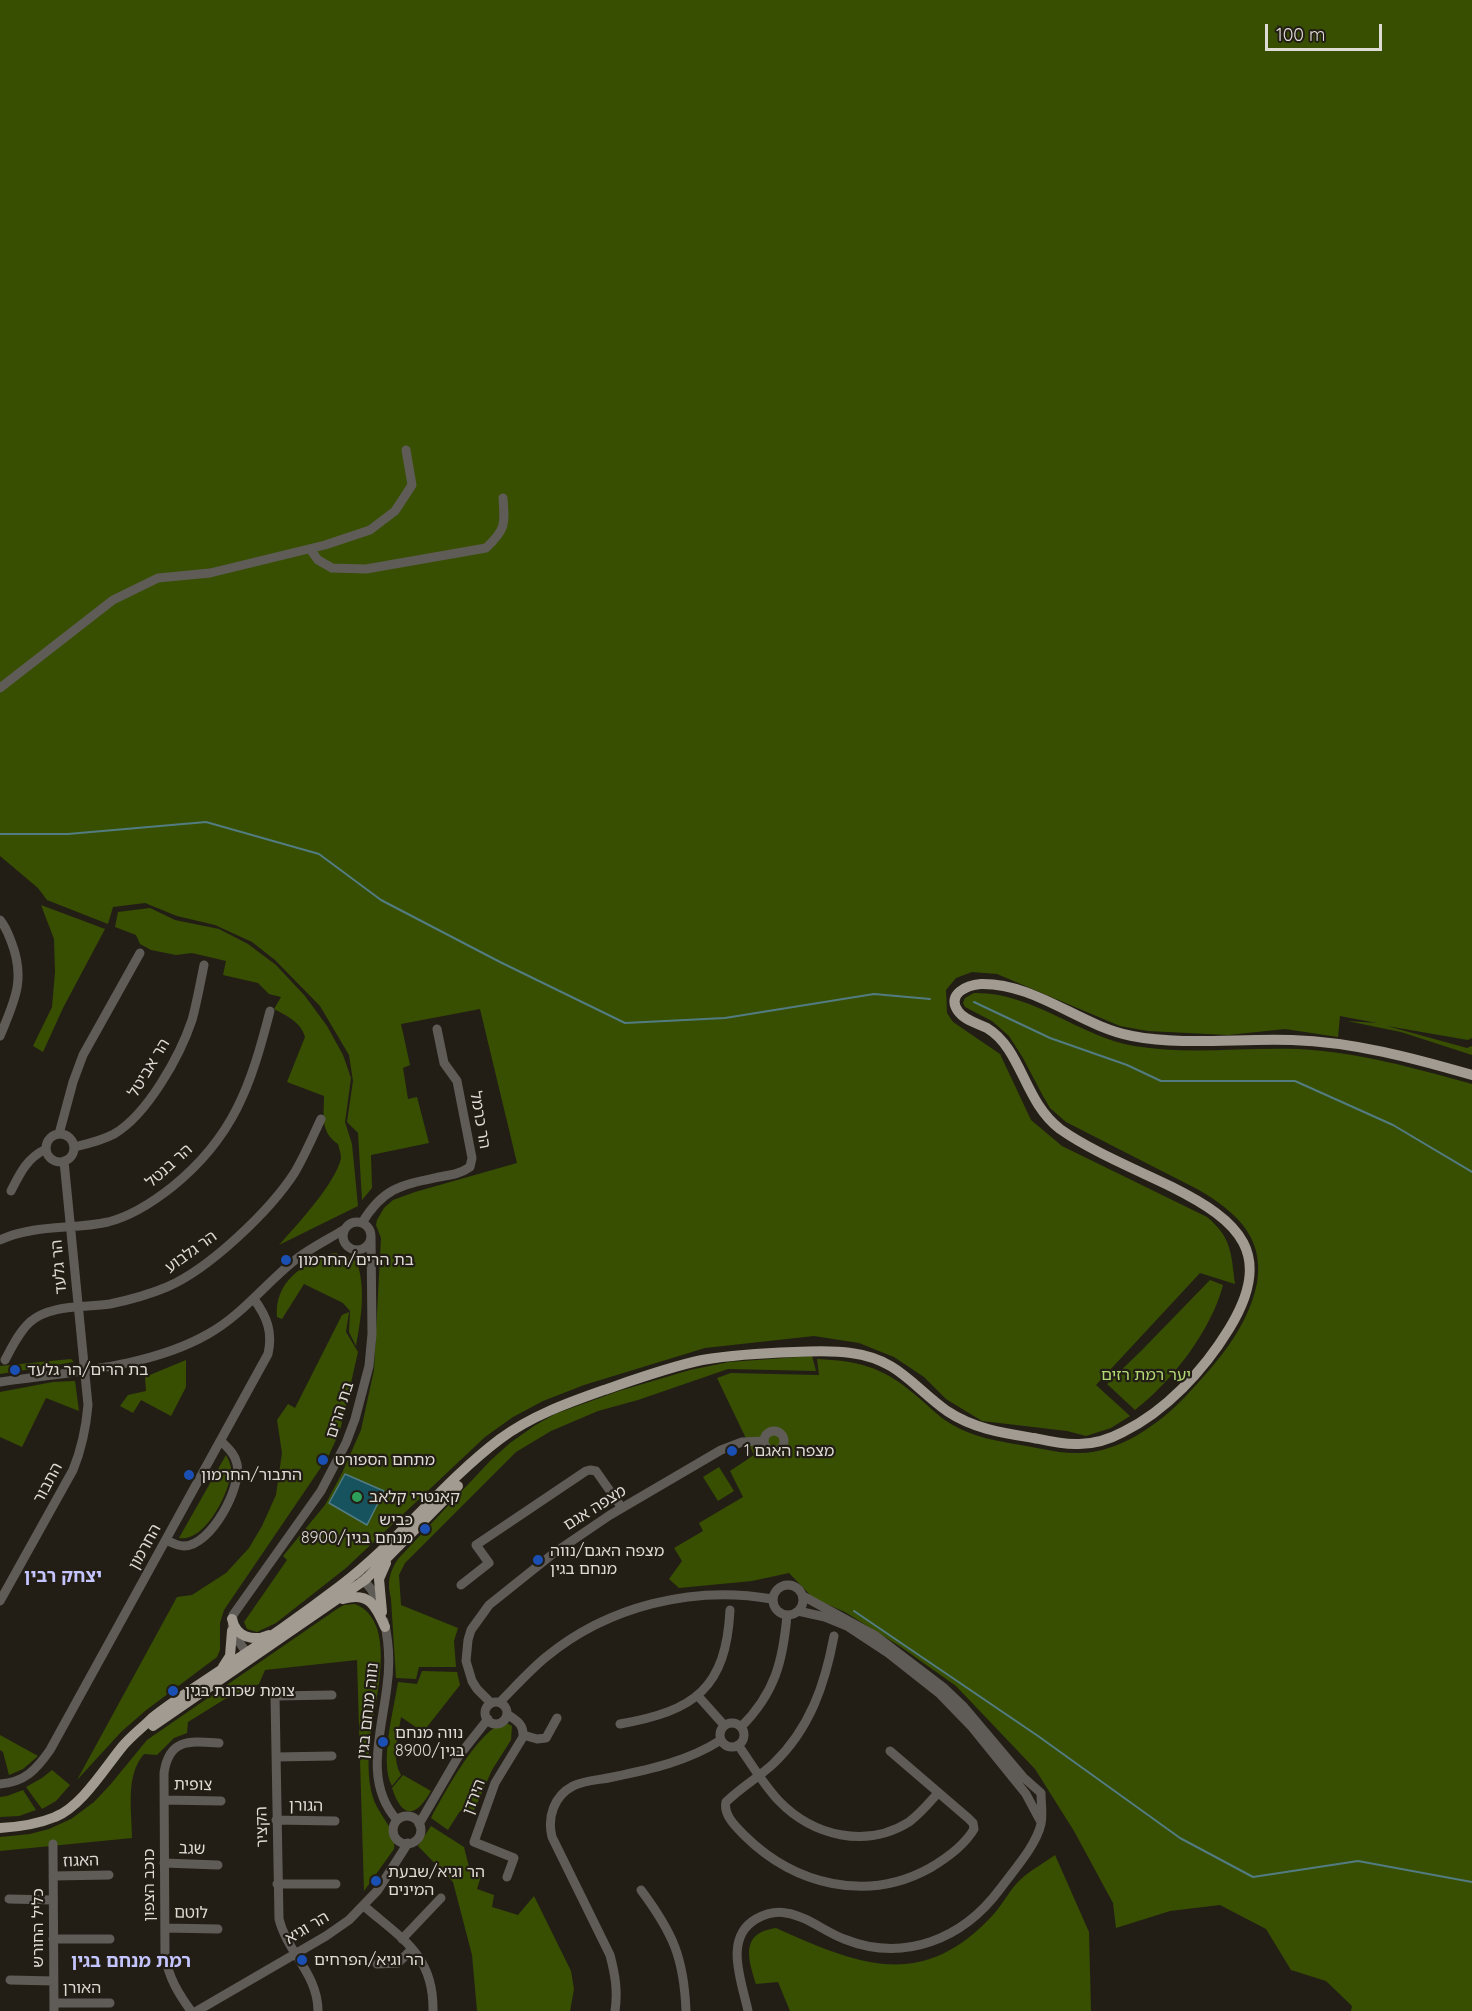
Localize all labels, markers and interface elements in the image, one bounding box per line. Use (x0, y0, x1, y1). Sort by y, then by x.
scale bar (1268, 12, 1385, 50)
text: 100 m (1276, 23, 1325, 46)
street label: הר אביטל (124, 1035, 174, 1101)
street label: הר כרמל (465, 1090, 495, 1150)
street label: הר בנטל (142, 1140, 196, 1192)
street label: הר גלבוע (161, 1227, 221, 1277)
street label: הר גלעד (47, 1239, 71, 1295)
place label: בת הרים/החרמון (298, 1250, 414, 1270)
marker: בת הרים/החרמון (279, 1253, 293, 1267)
place label: בת הרים/הר גלעד (27, 1360, 148, 1380)
marker: בת הרים/הר גלעד (8, 1363, 22, 1377)
park label: יער רמת רזים (1101, 1365, 1191, 1385)
street label: בת הרים (322, 1379, 358, 1441)
place label: מצפה האגם 1 (744, 1441, 834, 1461)
marker: מצפה האגם 1 (725, 1444, 739, 1458)
place label: מתחם הספורט (335, 1450, 435, 1470)
marker: מתחם הספורט (316, 1453, 330, 1467)
street label: התבור (29, 1459, 67, 1507)
place label: התבור/החרמון (201, 1465, 302, 1485)
marker: התבור/החרמון (182, 1468, 196, 1482)
street label: מצפה אגם (560, 1481, 630, 1535)
place label: קאנטרי קלאב (369, 1487, 460, 1507)
marker: קאנטרי קלאב (350, 1490, 364, 1504)
place label: כביש 8900/מנחם בגין (301, 1510, 413, 1548)
street label: החרמון (125, 1521, 165, 1573)
marker: כביש 8900/מנחם בגין (418, 1522, 432, 1536)
place label: מצפה האגם/נווה מנחם בגין (550, 1541, 664, 1579)
marker: מצפה האגם/נווה מנחם בגין (531, 1553, 545, 1567)
district label: יצחק רבין (24, 1566, 102, 1588)
street label: נווה מנחם בגין (353, 1662, 383, 1760)
place label: צומת שכונת בגין (185, 1681, 295, 1701)
marker: צומת שכונת בגין (166, 1684, 180, 1698)
place label: נווה מנחם בגין/8900 (395, 1723, 465, 1761)
marker: נווה מנחם בגין/8900 (376, 1735, 390, 1749)
street label: צופית (174, 1775, 212, 1795)
street label: הירדן (458, 1776, 490, 1818)
street label: הגורן (289, 1796, 323, 1816)
street label: הקציר (252, 1806, 272, 1848)
street label: שגב (178, 1839, 206, 1859)
street label: כוכב הצפון (139, 1848, 159, 1922)
street label: האגוז (63, 1851, 99, 1871)
place label: הר וגיא/שבעת המינים (388, 1862, 485, 1900)
marker: הר וגיא/שבעת המינים (369, 1874, 383, 1888)
street label: כליל החורש (28, 1888, 48, 1968)
street label: לוטם (174, 1903, 208, 1923)
street label: הר וגיא (282, 1907, 332, 1949)
place label: הר וגיא/הפרחים (314, 1950, 424, 1970)
district label: רמת מנחם בגין (71, 1951, 191, 1973)
marker: הר וגיא/הפרחים (295, 1953, 309, 1967)
street label: האורן (63, 1978, 101, 1998)

